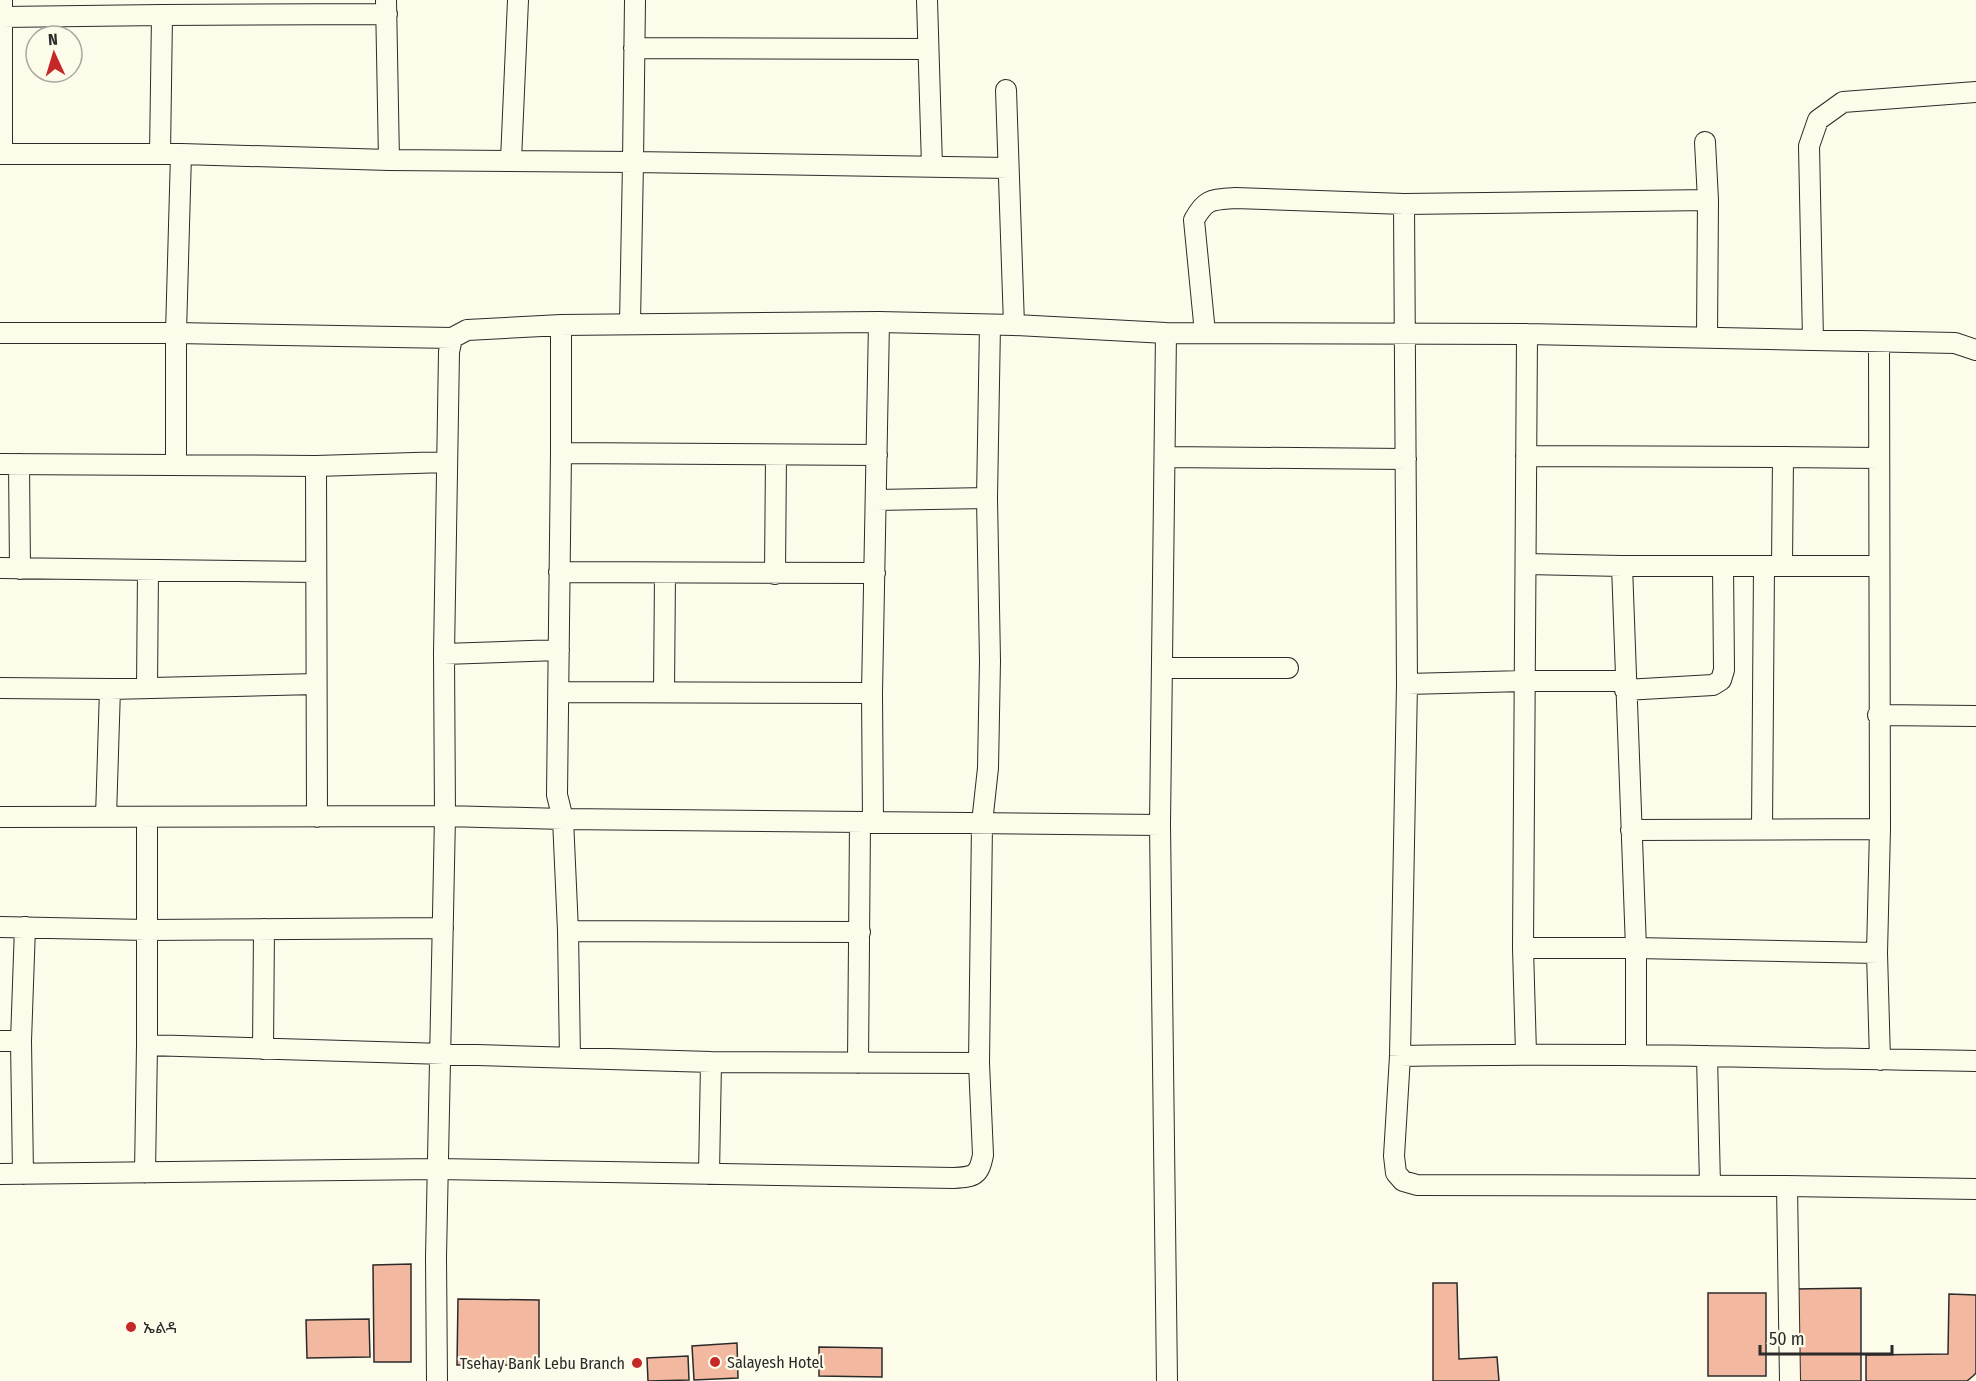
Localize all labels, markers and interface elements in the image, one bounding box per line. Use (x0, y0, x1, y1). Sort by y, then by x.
north arrow (24, 24, 84, 84)
text: N (48, 30, 58, 49)
place label: ኤልዳ (143, 1318, 177, 1337)
scale bar (1760, 1318, 1892, 1356)
marker: ኤልዳ (124, 1320, 138, 1334)
text: 50 m (1769, 1328, 1805, 1350)
place label: Salayesh Hotel (727, 1353, 824, 1372)
place label: Tsehay Bank Lebu Branch (460, 1354, 625, 1373)
marker: Salayesh Hotel (708, 1355, 722, 1369)
marker: Tsehay Bank Lebu Branch (630, 1356, 644, 1370)

